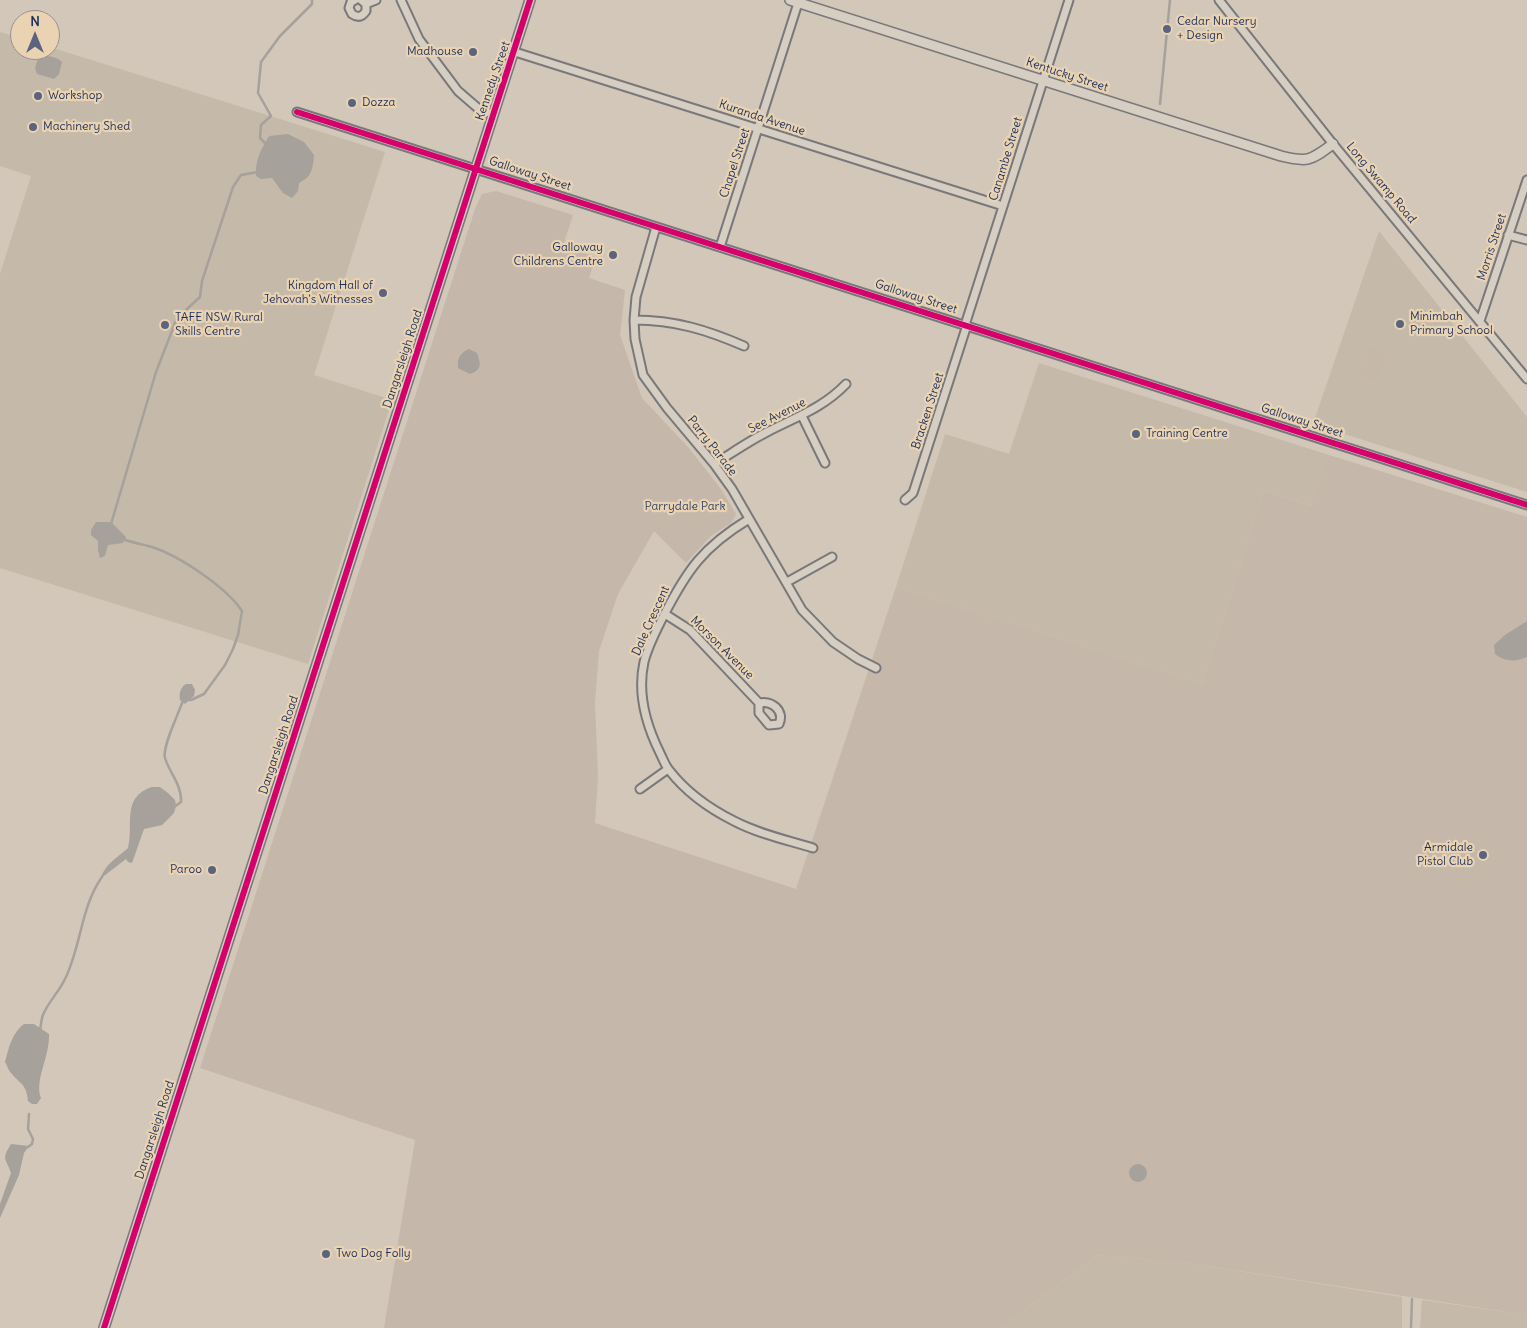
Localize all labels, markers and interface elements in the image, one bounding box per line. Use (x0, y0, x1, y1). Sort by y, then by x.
north arrow (10, 10, 60, 60)
text: N (30, 12, 40, 30)
place label: Cedar Nursery + Design (1177, 15, 1256, 43)
marker: Cedar Nursery + Design (1161, 23, 1173, 35)
street label: Kennedy Street (473, 40, 513, 122)
place label: Madhouse (407, 45, 463, 59)
marker: Madhouse (467, 46, 479, 58)
street label: Kentucky Street (1024, 55, 1110, 95)
place label: Workshop (48, 89, 102, 103)
marker: Workshop (32, 90, 44, 102)
place label: Dozza (362, 96, 395, 110)
marker: Dozza (346, 97, 358, 109)
street label: Kuranda Avenue (717, 97, 807, 139)
street label: Canambe Street (986, 115, 1026, 203)
place label: Machinery Shed (43, 120, 130, 134)
marker: Machinery Shed (27, 121, 39, 133)
street label: Chapel Street (717, 126, 753, 200)
street label: Long Swamp Road (1343, 140, 1419, 226)
street label: Galloway Street (487, 154, 573, 194)
street label: Morris Street (1474, 212, 1510, 282)
place label: Galloway Childrens Centre (514, 241, 603, 269)
marker: Galloway Childrens Centre (607, 249, 619, 261)
street label: Galloway Street (873, 277, 959, 317)
place label: Kingdom Hall of Jehovah's Witnesses (263, 279, 373, 307)
marker: Kingdom Hall of Jehovah's Witnesses (377, 287, 389, 299)
street label: Dangarsleigh Road (380, 308, 426, 410)
place label: Minimbah Primary School (1410, 310, 1493, 338)
place label: TAFE NSW Rural Skills Centre (175, 311, 263, 339)
marker: Minimbah Primary School (1394, 318, 1406, 330)
marker: TAFE NSW Rural Skills Centre (159, 319, 171, 331)
street label: Bracken Street (909, 371, 947, 451)
street label: See Avenue (746, 395, 808, 437)
street label: Galloway Street (1259, 401, 1345, 441)
street label: Parry Parade (684, 413, 740, 479)
place label: Training Centre (1146, 427, 1228, 441)
marker: Training Centre (1130, 428, 1142, 440)
park label: Parrydale Park (644, 500, 726, 514)
street label: Dale Crescent (629, 584, 673, 658)
street label: Morson Avenue (687, 613, 757, 683)
street label: Dangarsleigh Road (256, 694, 302, 796)
place label: Armidale Pistol Club (1417, 841, 1473, 869)
marker: Armidale Pistol Club (1477, 849, 1489, 861)
place label: Paroo (170, 863, 202, 877)
marker: Paroo (206, 864, 218, 876)
street label: Dangarsleigh Road (132, 1079, 178, 1181)
place label: Two Dog Folly (336, 1247, 411, 1261)
marker: Two Dog Folly (320, 1248, 332, 1260)

